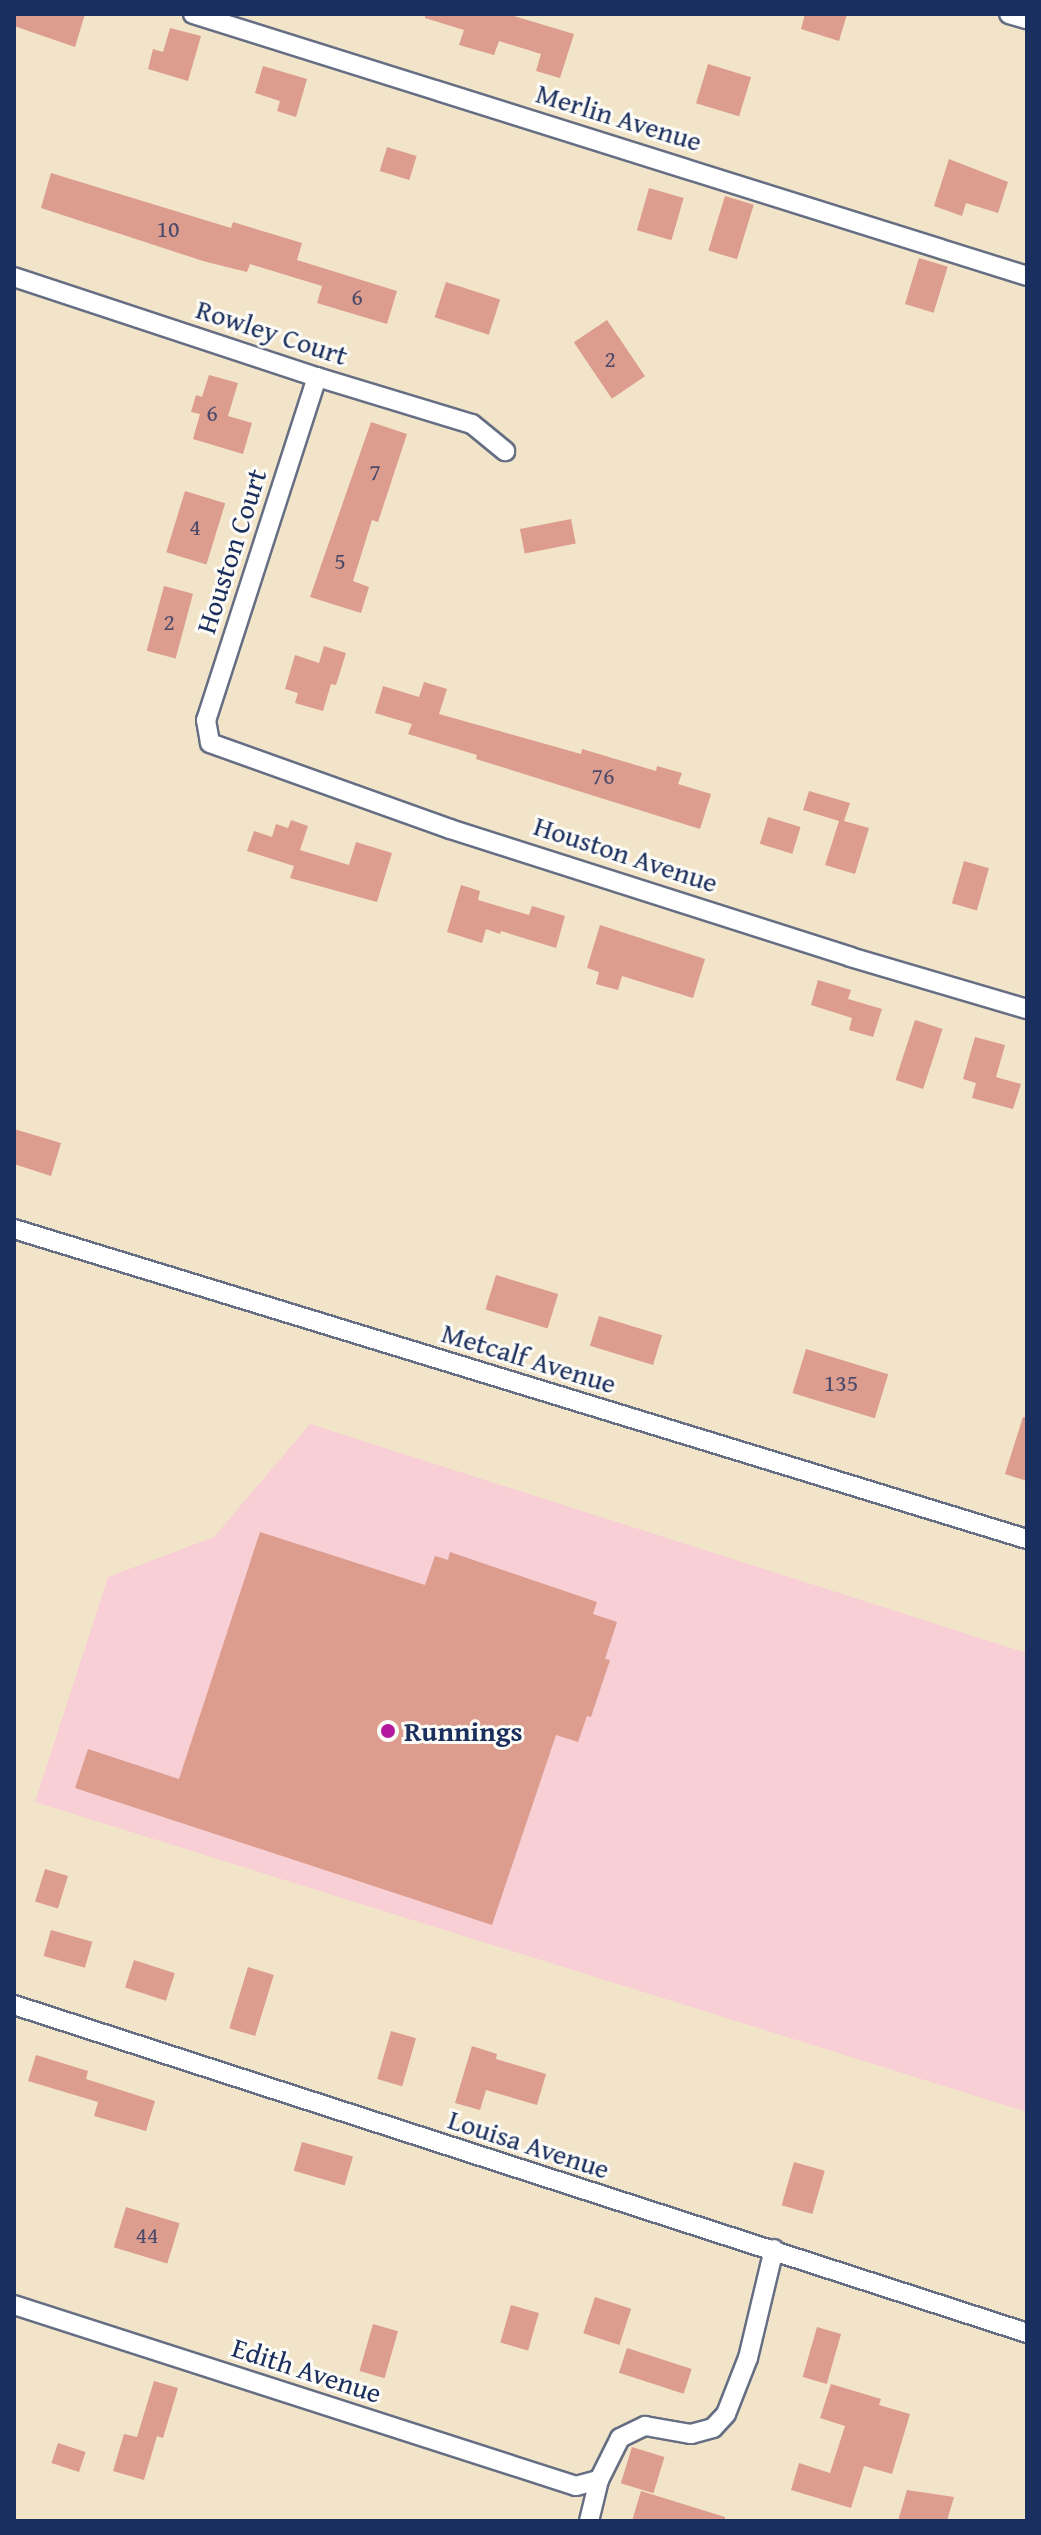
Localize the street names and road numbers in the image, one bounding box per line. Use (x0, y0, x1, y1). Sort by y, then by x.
street label: Merlin Avenue (532, 76, 706, 158)
street label: Rowley Court (192, 292, 352, 372)
street label: Houston Court (189, 464, 273, 638)
street label: Houston Avenue (530, 808, 722, 900)
street label: Metcalf Avenue (438, 1316, 620, 1400)
street label: Louisa Avenue (444, 2102, 614, 2186)
street label: Edith Avenue (228, 2330, 386, 2410)

